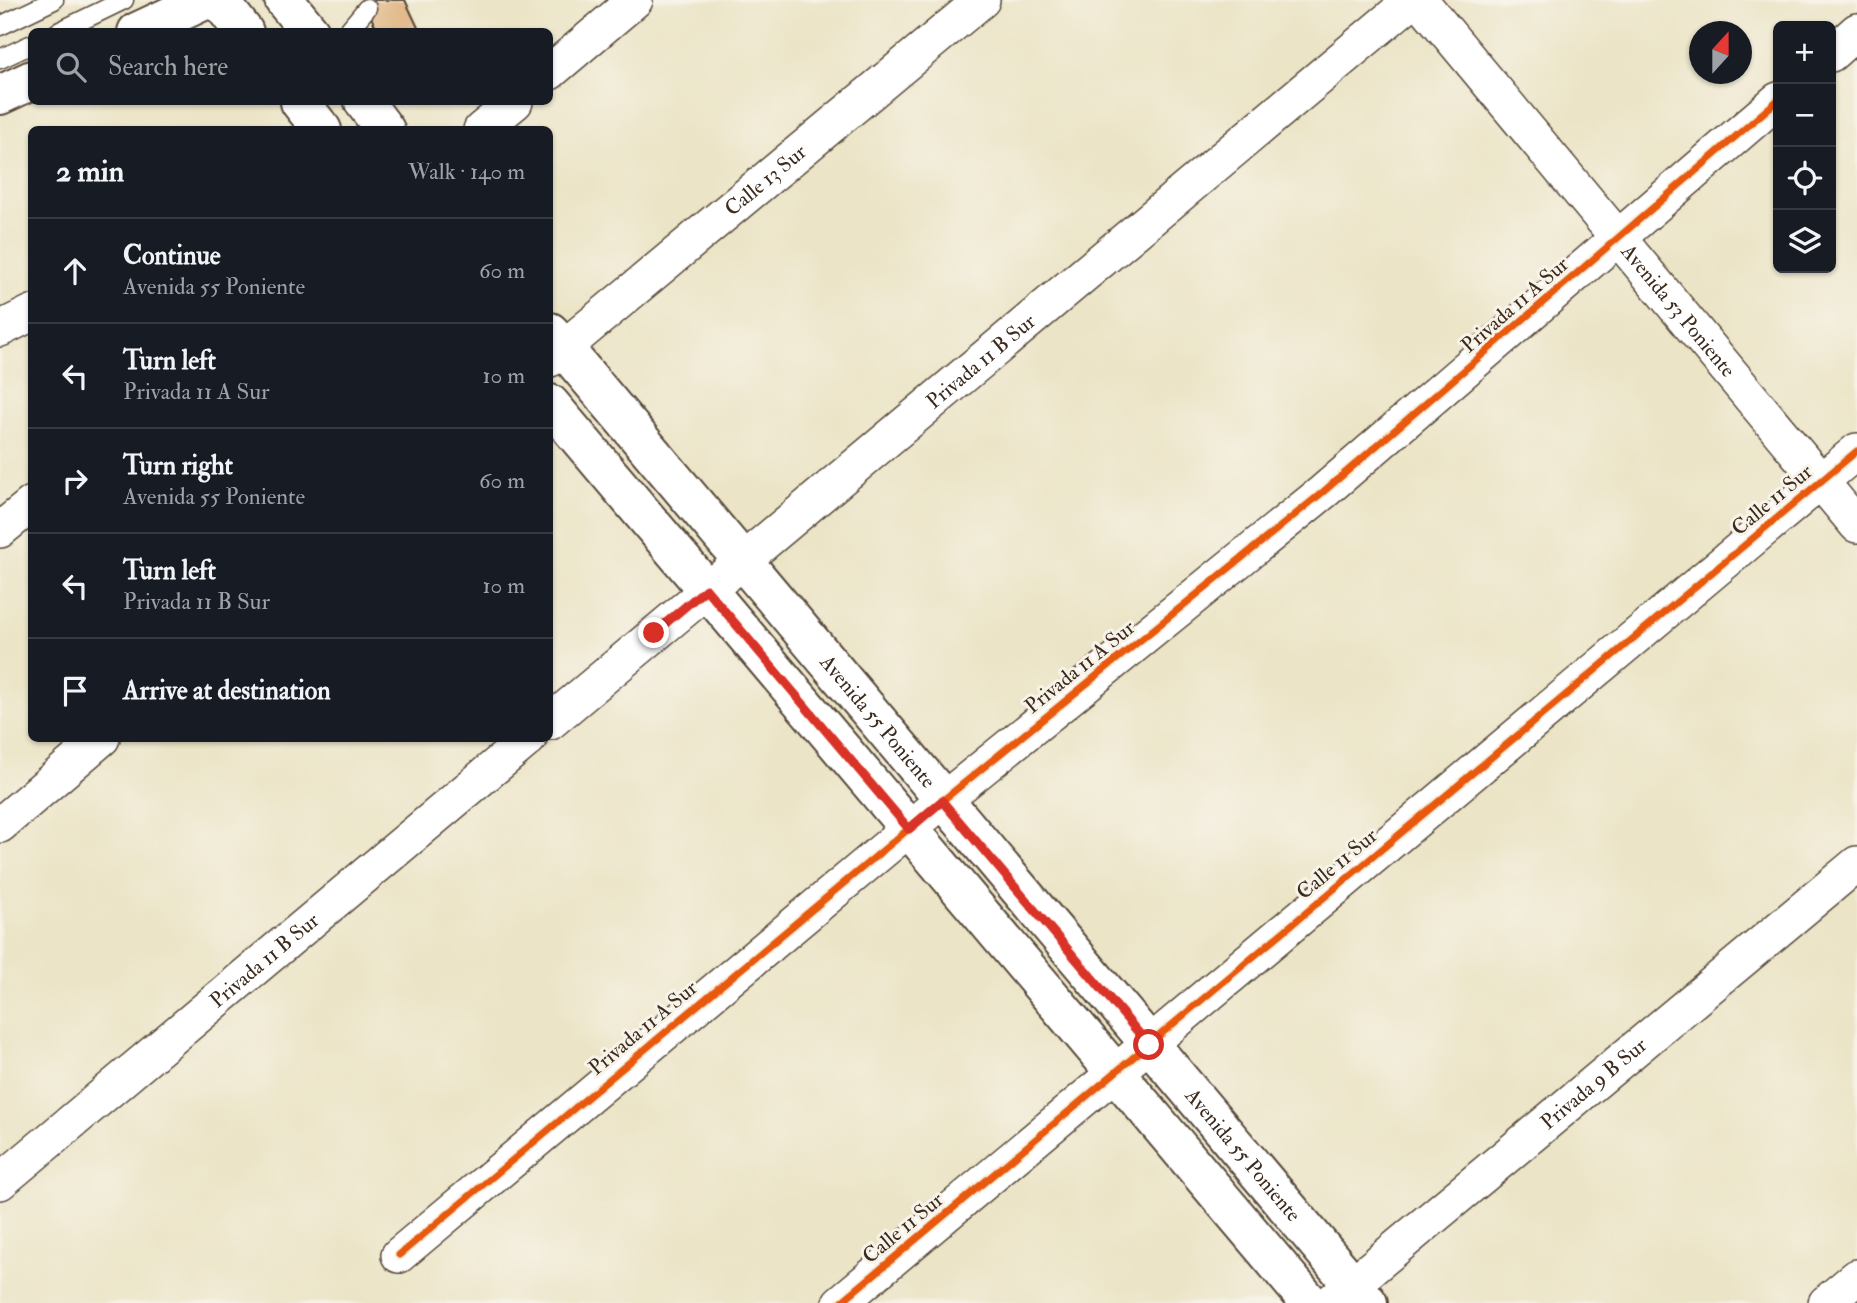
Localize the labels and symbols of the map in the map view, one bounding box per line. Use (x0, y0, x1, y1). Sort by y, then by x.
north arrow (1689, 21, 1752, 84)
street label: Calle 13 Sur (719, 138, 812, 222)
street label: Avenida 53 Poniente (1615, 238, 1742, 383)
street label: Privada 11 A Sur (1456, 251, 1575, 359)
street label: Privada 11 B Sur (921, 308, 1041, 415)
street label: Calle 11 Sur (1726, 458, 1818, 542)
street label: Privada 11 A Sur (1019, 614, 1141, 720)
route end (638, 617, 669, 648)
street label: Avenida 55 Poniente (813, 648, 942, 794)
street label: Calle 11 Sur (1291, 822, 1383, 906)
street label: Privada 11 B Sur (204, 907, 325, 1014)
street label: Privada 11 A Sur (583, 975, 703, 1081)
route start (1133, 1029, 1164, 1060)
street label: Privada 9 B Sur (1535, 1031, 1652, 1135)
street label: Avenida 55 Poniente (1179, 1082, 1307, 1227)
street label: Calle 11 Sur (857, 1186, 949, 1270)

